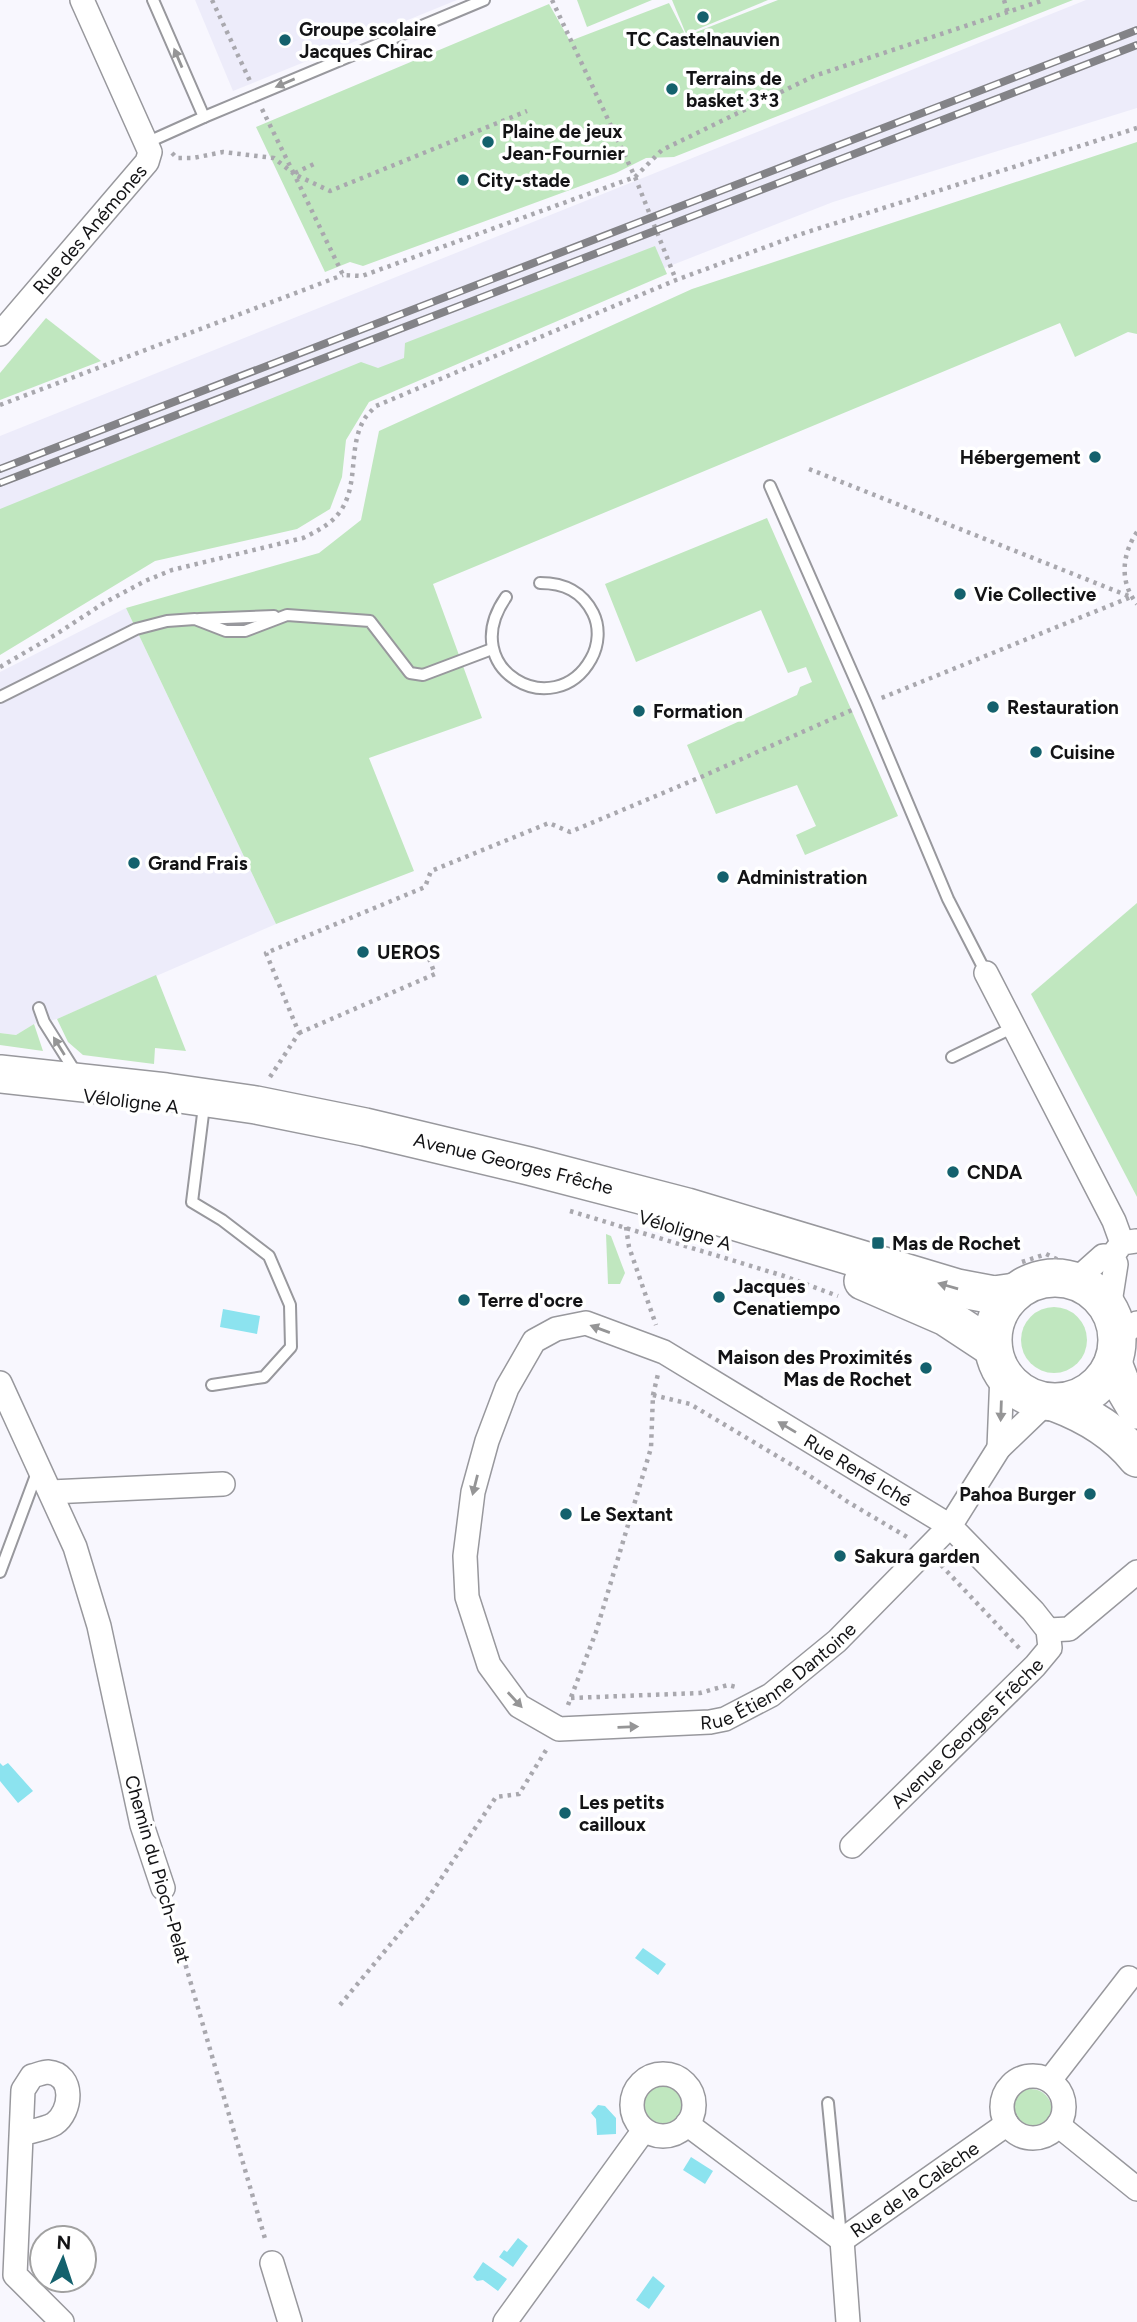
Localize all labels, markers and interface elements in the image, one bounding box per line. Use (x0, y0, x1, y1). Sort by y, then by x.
marker: TC Castelnauvien (695, 9, 711, 25)
place label: Groupe scolaire Jacques Chirac (299, 18, 437, 63)
place label: TC Castelnauvien (626, 28, 780, 51)
marker: Groupe scolaire Jacques Chirac (277, 32, 293, 48)
one-way arrow (173, 48, 184, 69)
place label: Terrains de basket 3*3 (686, 67, 782, 112)
one-way arrow (275, 77, 295, 89)
marker: Terrains de basket 3*3 (664, 81, 680, 97)
place label: Plaine de jeux Jean-Fournier (502, 120, 625, 165)
marker: Plaine de jeux Jean-Fournier (480, 134, 496, 150)
street label: Rue des Anémones (28, 160, 152, 299)
place label: City-stade (477, 169, 571, 192)
marker: City-stade (455, 172, 471, 188)
place label: Hébergement (960, 446, 1081, 469)
marker: Hébergement (1087, 449, 1103, 465)
place label: Vie Collective (974, 583, 1097, 606)
marker: Vie Collective (952, 586, 968, 602)
place label: Restauration (1007, 696, 1119, 719)
marker: Restauration (985, 699, 1001, 715)
place label: Formation (653, 700, 743, 723)
marker: Formation (631, 703, 647, 719)
place label: Cuisine (1050, 741, 1115, 764)
marker: Cuisine (1028, 744, 1044, 760)
place label: Grand Frais (148, 852, 248, 875)
marker: Grand Frais (126, 855, 142, 871)
place label: Administration (737, 866, 867, 889)
marker: Administration (715, 869, 731, 885)
place label: UEROS (377, 941, 440, 964)
marker: UEROS (355, 944, 371, 960)
one-way arrow (52, 1036, 65, 1055)
street label: Véloligne A (82, 1084, 180, 1119)
street label: Avenue Georges Frêche (411, 1128, 616, 1199)
place label: CNDA (967, 1161, 1023, 1184)
marker: CNDA (945, 1164, 961, 1180)
street label: Véloligne A (635, 1205, 734, 1256)
place label: Mas de Rochet (892, 1232, 1021, 1255)
marker: Mas de Rochet (870, 1235, 886, 1251)
place label: Jacques Cenatiempo (733, 1275, 840, 1320)
one-way arrow (938, 1280, 959, 1290)
place label: Terre d'ocre (478, 1289, 583, 1312)
marker: Jacques Cenatiempo (711, 1289, 727, 1305)
marker: Terre d'ocre (456, 1292, 472, 1308)
one-way arrow (590, 1323, 611, 1334)
place label: Maison des Proximités Mas de Rochet (717, 1346, 912, 1391)
marker: Maison des Proximités Mas de Rochet (918, 1360, 934, 1376)
one-way arrow (995, 1400, 1006, 1422)
one-way arrow (778, 1420, 797, 1433)
street label: Rue René Iché (800, 1429, 916, 1512)
one-way arrow (469, 1475, 480, 1497)
place label: Pahoa Burger (959, 1483, 1076, 1506)
marker: Pahoa Burger (1082, 1486, 1098, 1502)
place label: Le Sextant (580, 1503, 674, 1526)
marker: Le Sextant (558, 1506, 574, 1522)
place label: Sakura garden (854, 1545, 980, 1568)
marker: Sakura garden (832, 1548, 848, 1564)
street label: Rue Étienne Dantoine (700, 1618, 861, 1734)
street label: Avenue Georges Frêche (886, 1654, 1048, 1813)
one-way arrow (507, 1691, 523, 1709)
one-way arrow (617, 1721, 639, 1732)
street label: Chemin du Pioch-Pelat (120, 1773, 195, 1966)
place label: Les petits cailloux (579, 1791, 664, 1836)
marker: Les petits cailloux (557, 1805, 573, 1821)
street label: Rue de la Calèche (846, 2137, 983, 2243)
north arrow (28, 2224, 98, 2294)
text: N (56, 2231, 72, 2254)

